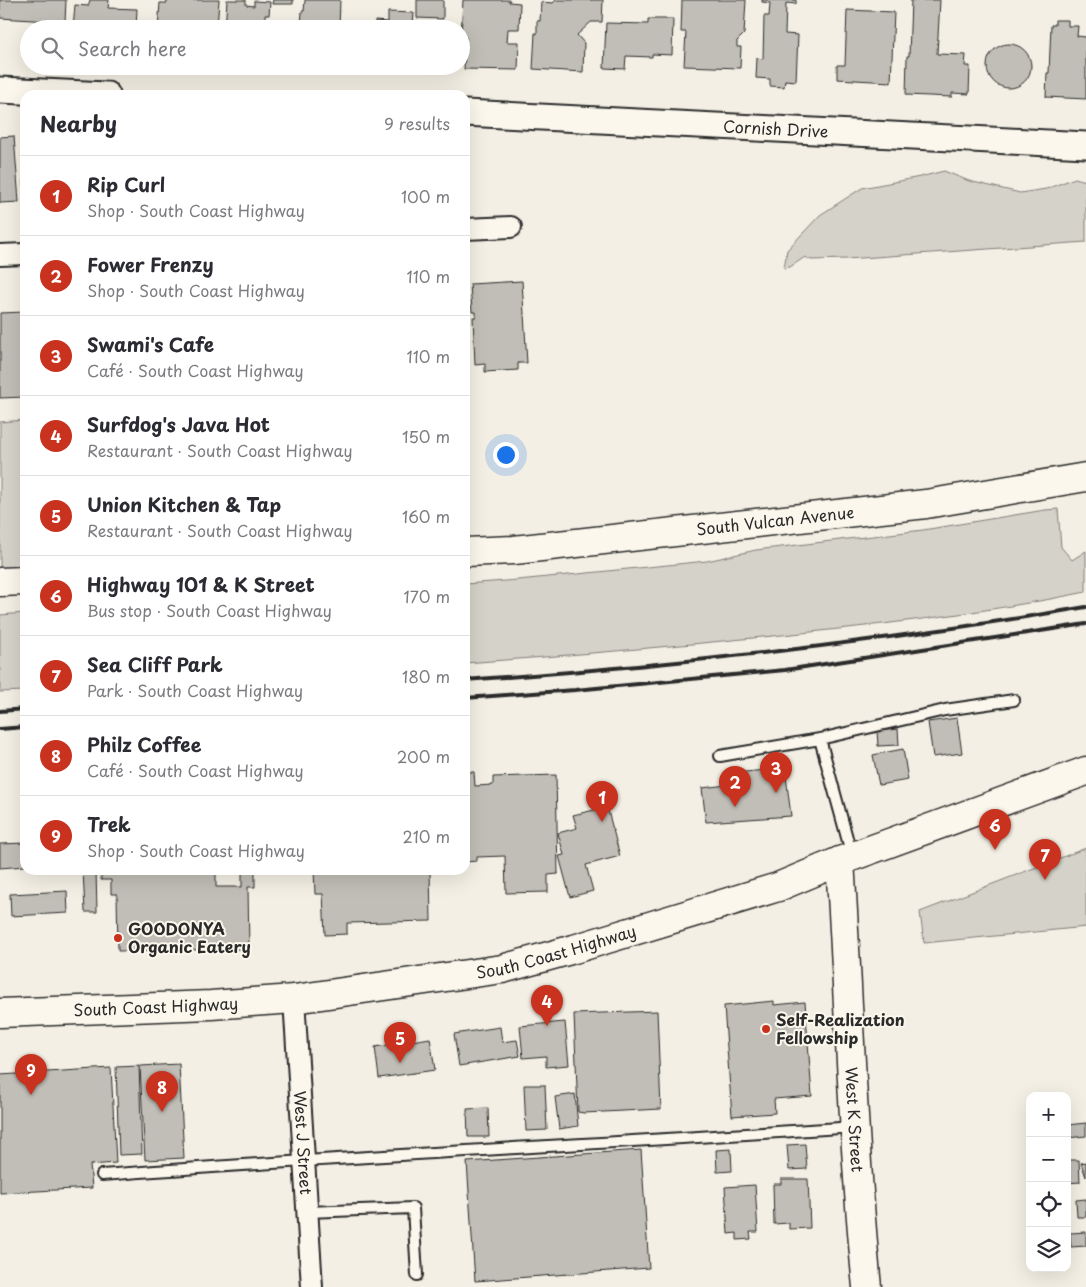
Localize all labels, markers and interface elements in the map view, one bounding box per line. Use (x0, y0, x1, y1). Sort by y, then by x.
search box (20, 20, 470, 75)
icon: search (38, 34, 66, 62)
text: Search here (78, 34, 187, 62)
text: Nearby (40, 107, 117, 139)
text: 9 results (384, 111, 450, 135)
street label: Cornish Drive (722, 113, 829, 143)
text: Rip Curl (87, 170, 165, 198)
text: 1 (52, 184, 60, 208)
text: 100 m (401, 184, 450, 208)
text: Shop · South Coast Highway (87, 198, 305, 222)
text: Fower Frenzy (87, 250, 214, 278)
text: 2 (50, 264, 62, 288)
text: 110 m (407, 264, 450, 288)
text: Shop · South Coast Highway (87, 278, 305, 302)
text: Swami's Cafe (87, 330, 214, 358)
text: 3 (51, 344, 61, 368)
text: 110 m (407, 344, 450, 368)
text: Café · South Coast Highway (87, 358, 304, 382)
text: Surfdog's Java Hot (87, 410, 270, 438)
text: 4 (51, 424, 61, 448)
text: 150 m (402, 424, 450, 448)
text: Restaurant · South Coast Highway (87, 438, 352, 462)
your location (493, 442, 519, 468)
text: Union Kitchen & Tap (87, 490, 281, 518)
street label: South Vulcan Avenue (695, 499, 855, 541)
text: 5 (51, 504, 61, 528)
text: 160 m (402, 504, 450, 528)
text: Restaurant · South Coast Highway (87, 518, 352, 542)
text: Highway 101 & K Street (87, 570, 315, 598)
text: 6 (50, 584, 62, 608)
text: 170 m (404, 584, 450, 608)
text: Bus stop · South Coast Highway (87, 598, 332, 622)
text: Sea Cliff Park (87, 650, 223, 678)
text: 7 (51, 664, 61, 688)
text: 180 m (402, 664, 450, 688)
text: Park · South Coast Highway (87, 678, 303, 702)
text: Philz Coffee (87, 730, 201, 758)
text: 8 (51, 744, 61, 768)
text: 200 m (397, 744, 450, 768)
pin: 3 (760, 752, 792, 793)
text: Café · South Coast Highway (87, 758, 304, 782)
pin: 2 (719, 766, 751, 807)
pin: 1 (586, 781, 618, 822)
pin: 6 (979, 809, 1011, 850)
text: Trek (87, 810, 131, 838)
text: 9 (51, 824, 61, 848)
text: 210 m (402, 824, 450, 848)
text: Shop · South Coast Highway (87, 838, 305, 862)
pin: 7 (1029, 839, 1061, 880)
place label: GOODONYA Organic Eatery (128, 916, 251, 958)
street label: South Coast Highway (475, 918, 639, 984)
marker: GOODONYA Organic Eatery (112, 932, 124, 944)
pin: 4 (531, 985, 563, 1026)
street label: South Coast Highway (73, 990, 239, 1021)
place label: Self-Realization Fellowship (776, 1007, 905, 1049)
pin: 5 (384, 1022, 416, 1063)
marker: Self-Realization Fellowship (760, 1023, 772, 1035)
pin: 9 (15, 1054, 47, 1095)
street label: West K Street (840, 1066, 871, 1173)
pin: 8 (146, 1071, 178, 1112)
street label: West J Street (289, 1090, 319, 1196)
map controls (1026, 1092, 1071, 1272)
button: + (1026, 1092, 1071, 1137)
button: − (1026, 1137, 1071, 1182)
button: locate (1026, 1182, 1071, 1227)
button: layers (1026, 1227, 1071, 1272)

